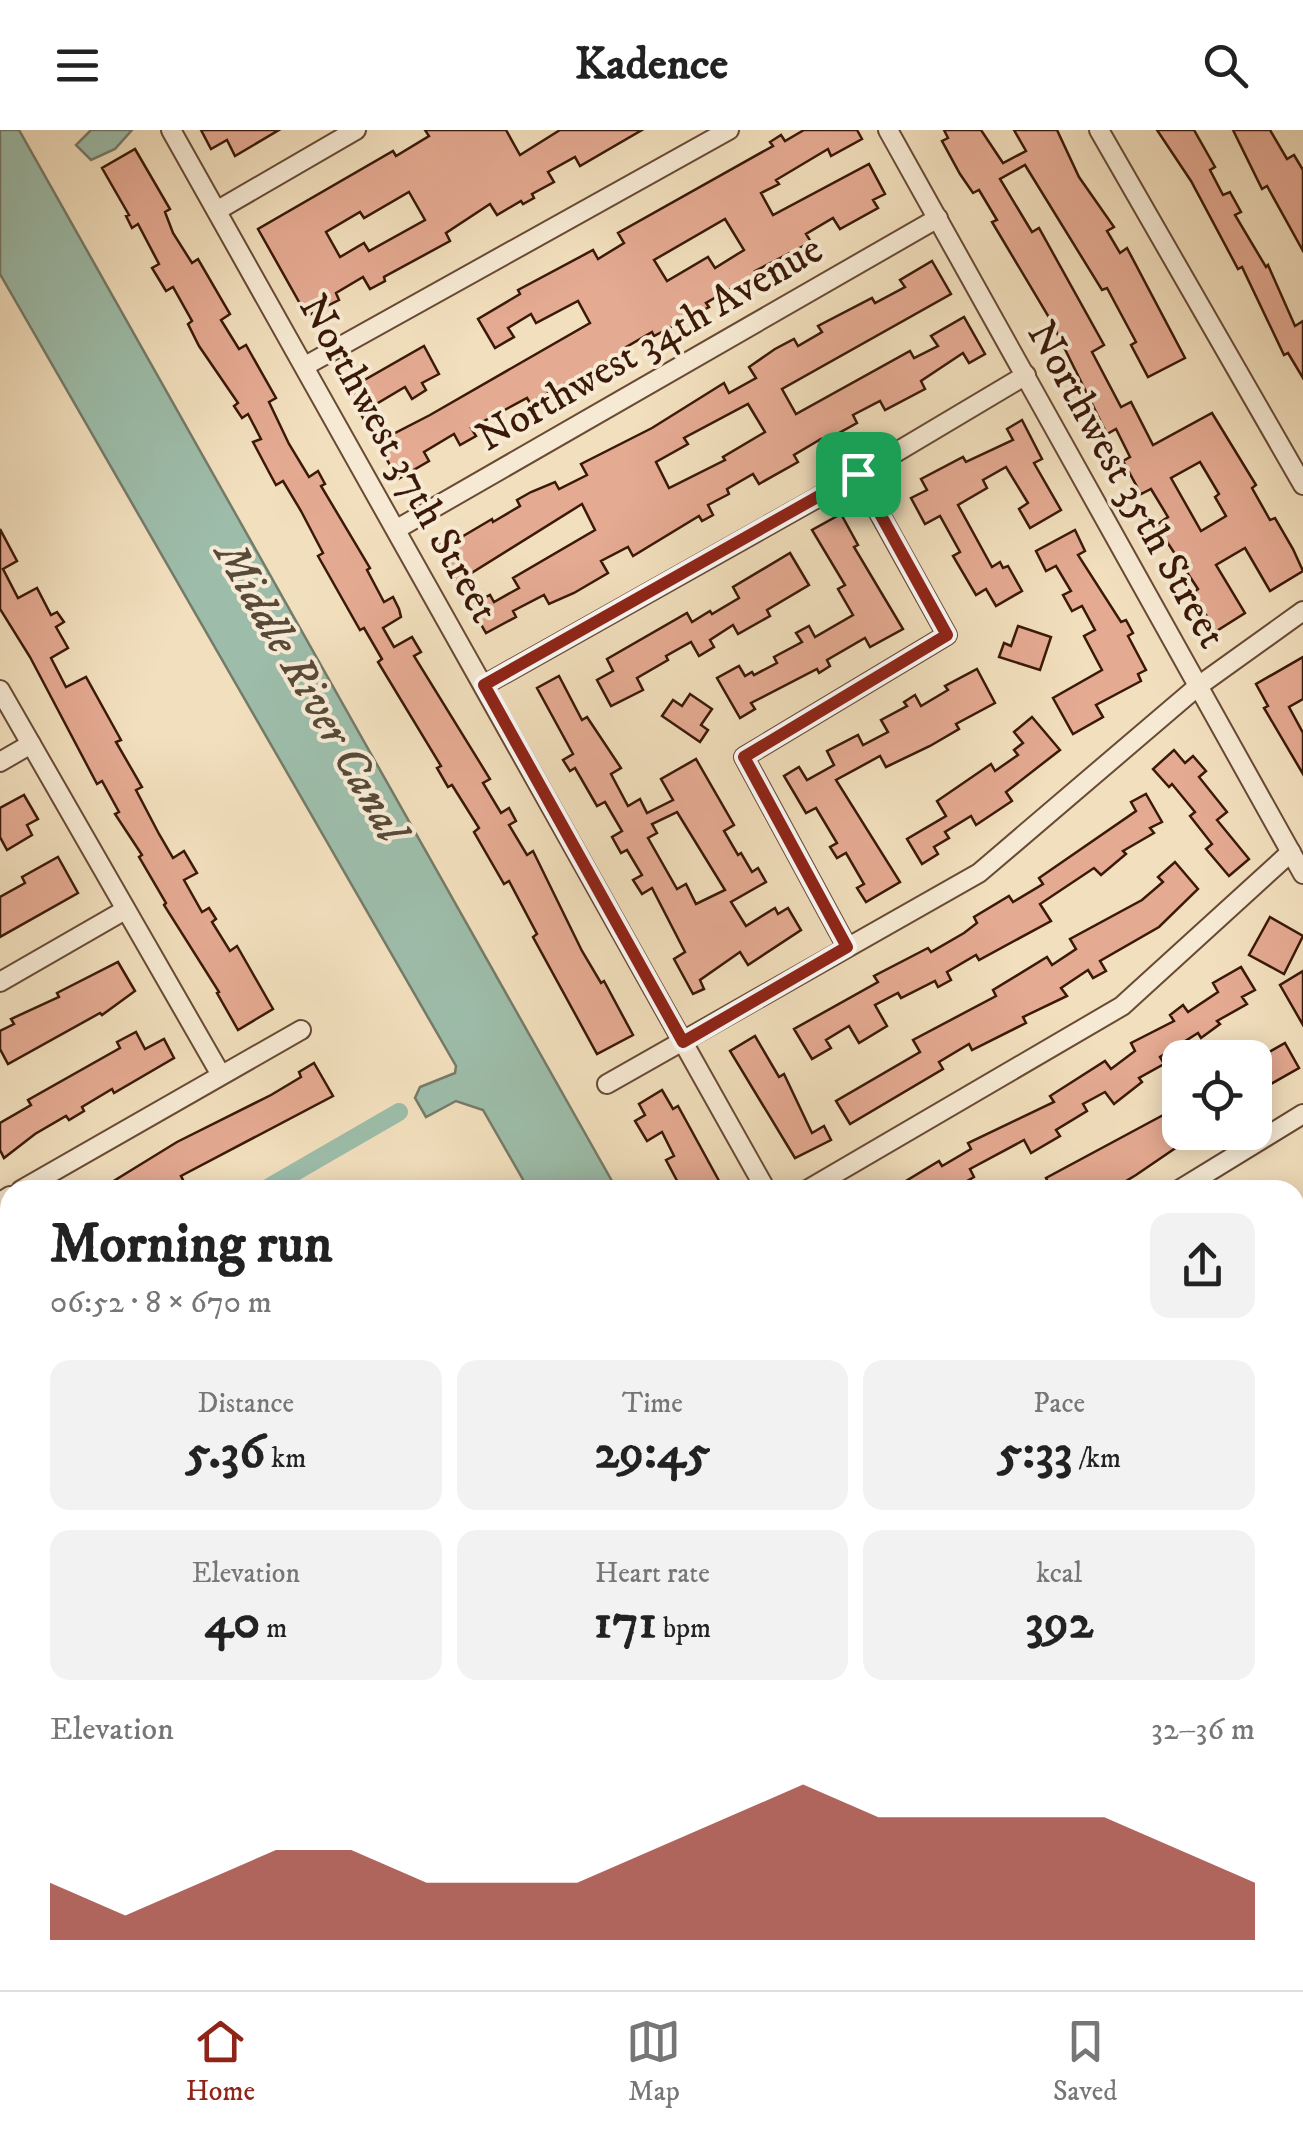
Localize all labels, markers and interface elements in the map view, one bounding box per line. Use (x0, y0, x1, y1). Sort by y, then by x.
text: Kadence (575, 37, 728, 93)
icon: menu (50, 38, 105, 93)
icon: search (1198, 38, 1253, 93)
street label: Northwest 34th Avenue (468, 224, 832, 464)
street label: Northwest 37th Street (286, 286, 510, 632)
street label: Northwest 35th Street (1015, 312, 1237, 658)
pin (816, 432, 901, 517)
icon: arrive (831, 447, 886, 502)
water label: Middle River Canal (200, 529, 421, 856)
map controls (1162, 1040, 1272, 1150)
button: locate (1162, 1040, 1272, 1150)
text: Morning run (50, 1211, 332, 1280)
button: share (1150, 1213, 1255, 1318)
text: 06:52 · 8 × 670 m (50, 1283, 272, 1323)
text: Distance (198, 1386, 294, 1421)
text: Time (622, 1386, 683, 1421)
text: Pace (1033, 1386, 1085, 1421)
text: 5.36 (185, 1421, 265, 1484)
text: 29:45 (595, 1421, 710, 1484)
text: 5:33 (997, 1421, 1072, 1484)
text: km (265, 1441, 306, 1476)
text: /km (1072, 1441, 1121, 1476)
text: Elevation (192, 1556, 300, 1591)
text: Heart rate (595, 1556, 710, 1591)
text: kcal (1036, 1556, 1082, 1591)
text: 40 (204, 1591, 260, 1654)
text: 171 (594, 1591, 657, 1654)
text: 392 (1025, 1591, 1093, 1654)
text: m (260, 1611, 287, 1646)
text: bpm (657, 1611, 711, 1646)
text: Elevation (50, 1710, 174, 1750)
text: 32–36 m (1151, 1710, 1255, 1750)
tab: Home (186, 2014, 255, 2109)
tab: Map (626, 2014, 681, 2109)
tab: Saved (1053, 2014, 1117, 2109)

